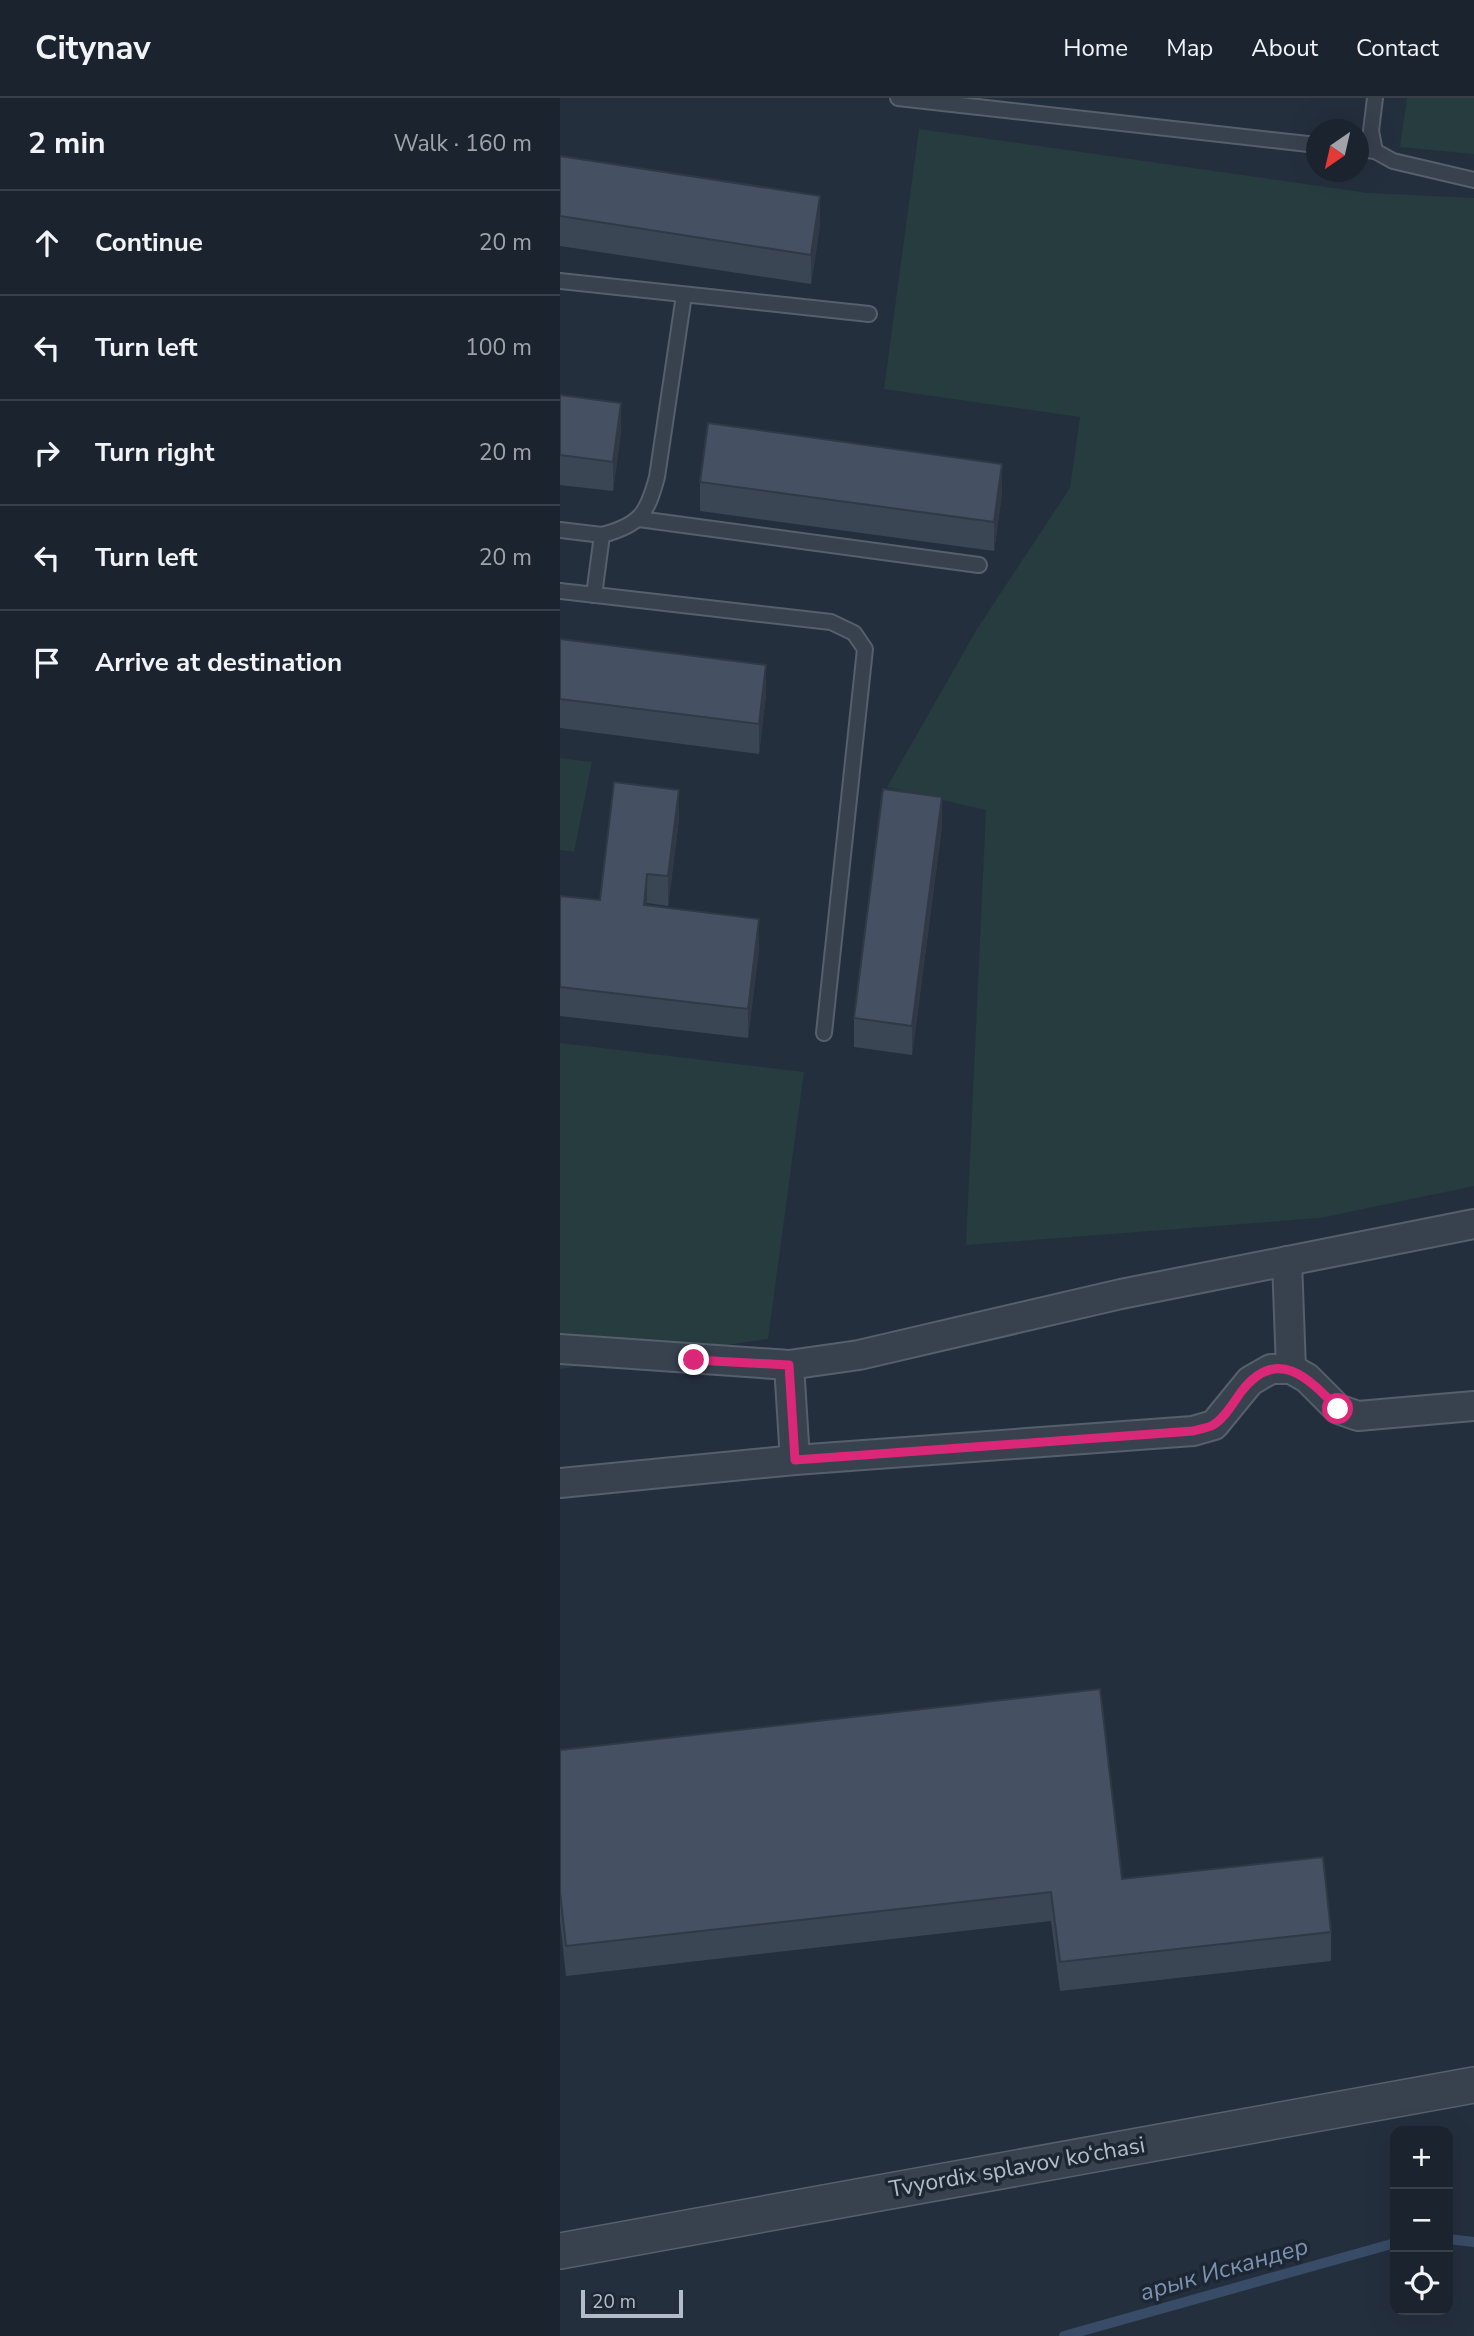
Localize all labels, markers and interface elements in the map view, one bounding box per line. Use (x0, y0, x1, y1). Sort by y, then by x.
text: Citynav (35, 26, 151, 71)
text: Home (1063, 32, 1128, 64)
text: Map (1166, 32, 1213, 64)
text: About (1251, 32, 1318, 64)
text: Contact (1356, 32, 1439, 64)
north arrow (1306, 119, 1369, 182)
text: 2 min (28, 123, 106, 164)
text: Walk · 160 m (393, 128, 532, 159)
icon: ahead (28, 224, 66, 262)
text: Continue (95, 225, 203, 260)
text: 20 m (479, 227, 532, 258)
icon: left (28, 329, 66, 367)
text: Turn left (95, 330, 198, 365)
text: 100 m (465, 332, 532, 363)
icon: right (28, 434, 66, 472)
text: Turn right (95, 435, 214, 470)
text: 20 m (479, 437, 532, 468)
icon: left (28, 539, 66, 577)
text: Turn left (95, 540, 198, 575)
text: 20 m (479, 542, 532, 573)
icon: arrive (28, 644, 66, 682)
text: Arrive at destination (95, 645, 342, 680)
route end (678, 1344, 709, 1375)
route start (1322, 1393, 1353, 1424)
map controls (1390, 2126, 1453, 2315)
button: + (1390, 2126, 1453, 2189)
street label: Tvyordix splavov ko‘chasi (887, 2129, 1147, 2205)
button: − (1390, 2189, 1453, 2252)
water label: арык Искандер (1136, 2230, 1312, 2308)
button: locate (1390, 2252, 1453, 2315)
scale bar (581, 2287, 682, 2319)
text: 20 m (592, 2289, 636, 2315)

